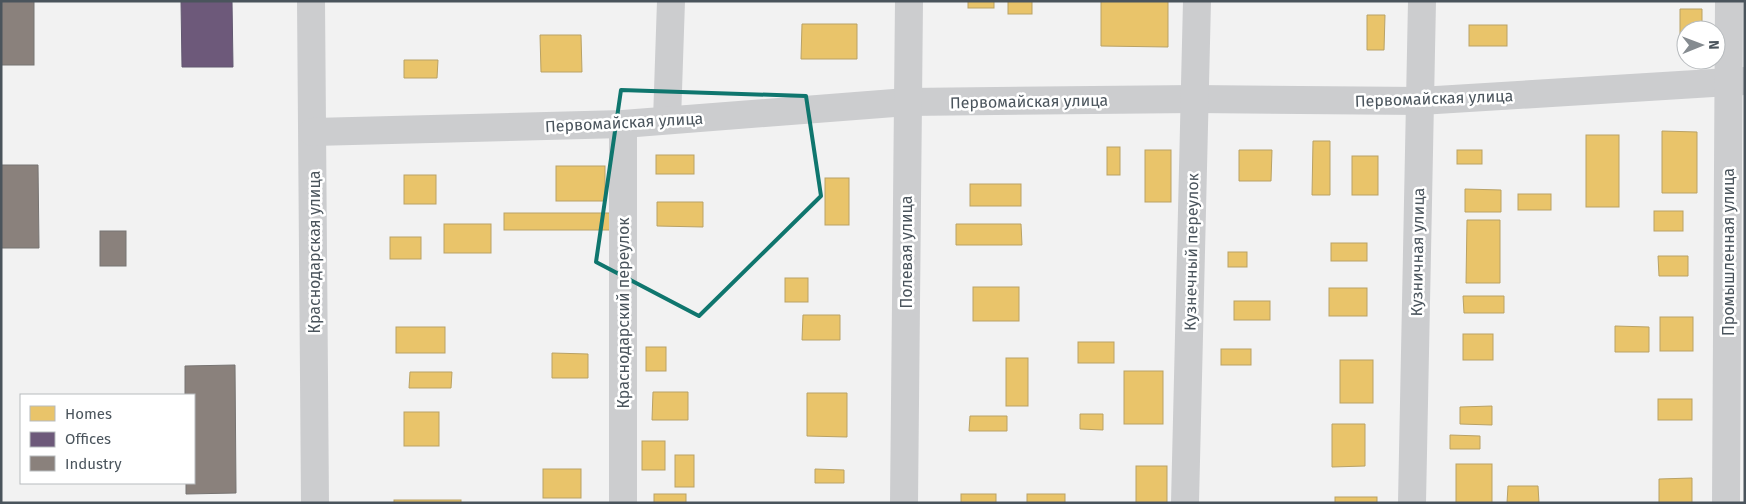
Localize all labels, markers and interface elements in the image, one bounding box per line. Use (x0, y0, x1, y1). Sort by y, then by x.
north arrow (1676, 20, 1726, 70)
text: N (1705, 40, 1722, 50)
street label: Первомайская улица (1355, 86, 1514, 111)
street label: Первомайская улица (950, 91, 1108, 112)
street label: Первомайская улица (544, 109, 704, 136)
street label: Промышленная улица (1719, 168, 1738, 336)
street label: Краснодарская улица (305, 171, 324, 333)
street label: Кузнечный переулок (1181, 172, 1202, 331)
street label: Кузничная улица (1407, 187, 1428, 317)
street label: Полевая улица (897, 195, 916, 309)
street label: Краснодарский переулок (614, 217, 633, 409)
legend (20, 394, 195, 484)
text: Homes (65, 405, 112, 423)
text: Offices (65, 430, 111, 448)
text: Industry (65, 455, 122, 473)

